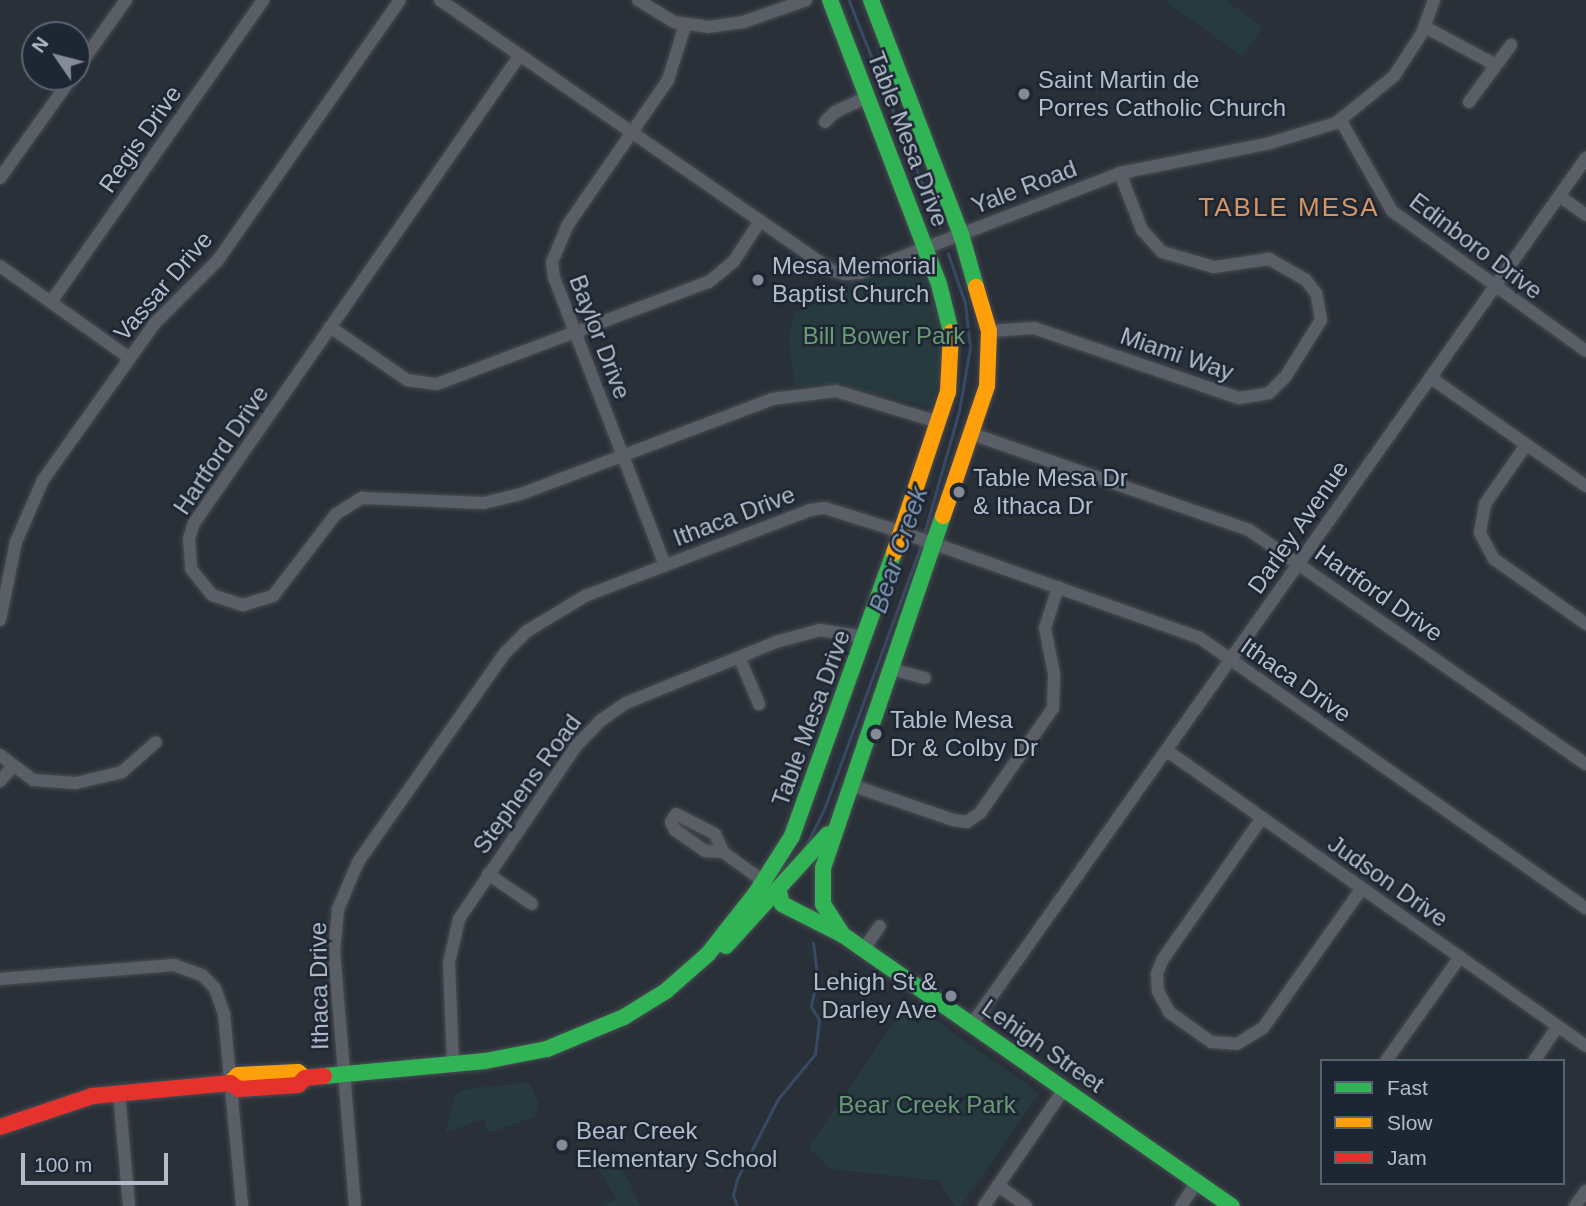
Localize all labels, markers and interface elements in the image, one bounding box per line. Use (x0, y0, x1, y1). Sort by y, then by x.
north arrow (21, 21, 91, 91)
text: N (27, 33, 53, 56)
street label: Table Mesa Drive (861, 47, 955, 231)
place label: Saint Martin de Porres Catholic Church (1038, 66, 1286, 122)
street label: Regis Drive (93, 80, 187, 198)
marker: Saint Martin de Porres Catholic Church (1016, 86, 1032, 102)
street label: Yale Road (967, 154, 1081, 220)
street label: Edinboro Drive (1404, 187, 1548, 305)
district label: TABLE MESA (1200, 192, 1378, 224)
street label: Vassar Drive (108, 225, 218, 347)
place label: Mesa Memorial Baptist Church (772, 252, 936, 308)
street label: Baylor Drive (563, 271, 637, 403)
marker: Mesa Memorial Baptist Church (750, 272, 766, 288)
street label: Miami Way (1117, 321, 1237, 387)
park label: Bill Bower Park (803, 322, 965, 350)
street label: Hartford Drive (167, 380, 275, 520)
street label: Darley Avenue (1241, 454, 1355, 600)
place label: Table Mesa Dr & Ithaca Dr (973, 464, 1128, 520)
street label: Ithaca Drive (669, 480, 799, 552)
water label: Bear Creek (863, 483, 935, 617)
marker: Table Mesa Dr & Ithaca Dr (951, 484, 967, 500)
street label: Hartford Drive (1310, 538, 1448, 648)
street label: Table Mesa Drive (766, 626, 856, 810)
street label: Ithaca Drive (1235, 631, 1357, 729)
place label: Table Mesa Dr & Colby Dr (890, 706, 1038, 762)
street label: Stephens Road (467, 709, 587, 859)
marker: Table Mesa Dr & Colby Dr (868, 726, 884, 742)
street label: Judson Drive (1322, 829, 1454, 933)
street label: Ithaca Drive (303, 922, 335, 1050)
place label: Lehigh St & Darley Ave (813, 968, 937, 1024)
marker: Lehigh St & Darley Ave (943, 988, 959, 1004)
street label: Lehigh Street (976, 993, 1110, 1099)
legend (1320, 1059, 1565, 1185)
text: Fast (1387, 1076, 1428, 1099)
park label: Bear Creek Park (838, 1091, 1016, 1119)
text: Slow (1387, 1111, 1433, 1134)
place label: Bear Creek Elementary School (576, 1117, 777, 1173)
marker: Bear Creek Elementary School (554, 1137, 570, 1153)
scale bar (24, 1140, 172, 1184)
text: Jam (1387, 1146, 1427, 1169)
text: 100 m (34, 1153, 92, 1176)

